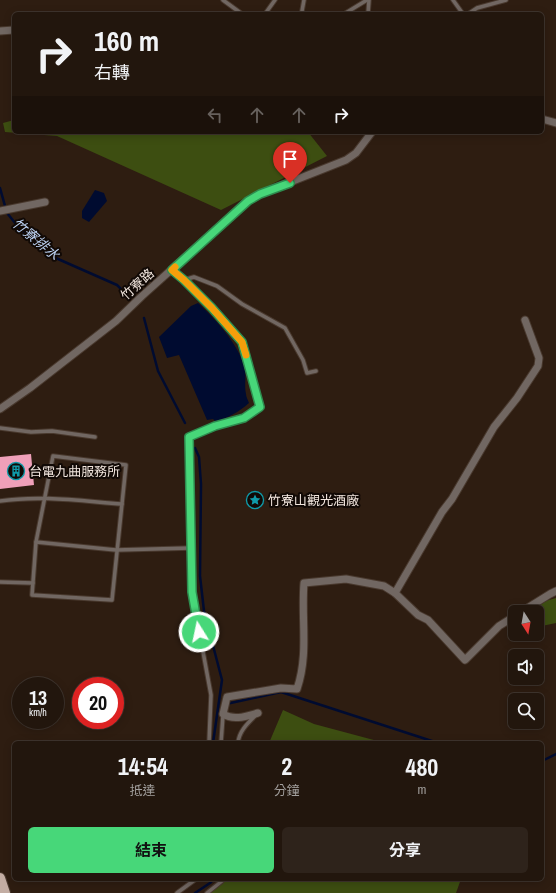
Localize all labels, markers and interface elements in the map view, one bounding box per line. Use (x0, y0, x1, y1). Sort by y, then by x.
text: 160 m (94, 22, 159, 60)
icon: right (28, 28, 80, 80)
text: 右轉 (94, 60, 130, 85)
icon: left (204, 104, 226, 126)
icon: ahead (246, 104, 268, 126)
icon: ahead (288, 104, 310, 126)
icon: right (330, 104, 352, 126)
pin (273, 142, 307, 183)
icon: arrive (279, 148, 301, 170)
water label: 竹寮排水 (9, 214, 64, 265)
street label: 竹寮路 (117, 265, 158, 304)
building icon: 台電九曲服務所 (6, 461, 26, 481)
place label: 台電九曲服務所 (29, 463, 120, 480)
place icon: 竹寮山觀光酒廠 (245, 490, 265, 510)
place label: 竹寮山觀光酒廠 (268, 492, 359, 509)
north arrow (508, 605, 544, 641)
map controls (508, 605, 544, 729)
position arrow (178, 611, 220, 653)
button: sound (508, 649, 544, 685)
speed limit sign: 20 (72, 677, 124, 729)
text: 13 (29, 684, 47, 711)
button: search (508, 693, 544, 729)
text: km/h (29, 706, 47, 719)
text: 14:54 (118, 750, 168, 782)
text: 2 (281, 750, 292, 782)
text: 480 (405, 751, 438, 783)
text: m (417, 781, 426, 798)
text: 抵達 (130, 782, 156, 799)
text: 分鐘 (274, 782, 300, 799)
button: 結束 (28, 827, 274, 873)
button: 分享 (282, 827, 528, 873)

